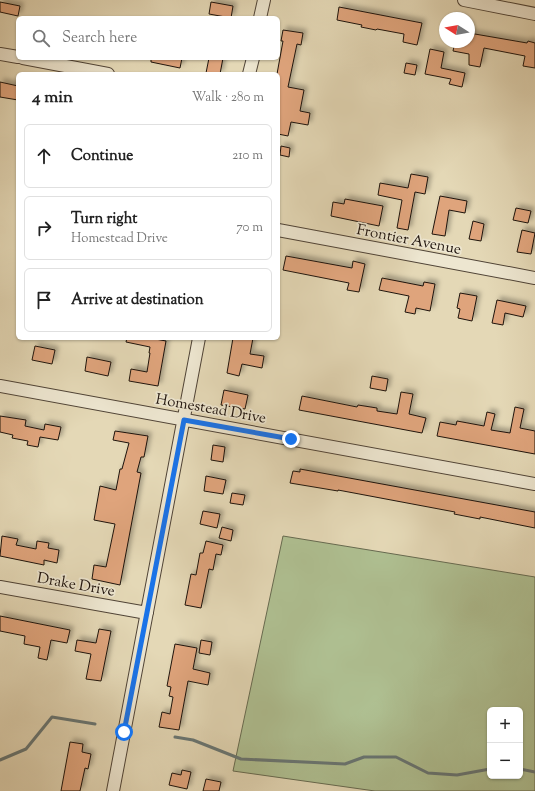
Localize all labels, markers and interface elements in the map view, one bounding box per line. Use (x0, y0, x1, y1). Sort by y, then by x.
north arrow (439, 12, 475, 48)
search box (16, 16, 280, 60)
icon: search (30, 27, 52, 49)
text: Search here (62, 28, 137, 49)
text: 4 min (32, 86, 73, 110)
text: Walk · 280 m (192, 89, 264, 107)
icon: ahead (33, 145, 55, 167)
text: Continue (71, 146, 133, 167)
text: 210 m (232, 147, 263, 165)
text: Turn right (71, 209, 137, 230)
icon: right (33, 217, 55, 239)
text: 70 m (236, 219, 263, 237)
street label: Frontier Avenue (355, 220, 463, 261)
text: Homestead Drive (71, 230, 168, 248)
icon: arrive (33, 289, 55, 311)
text: Arrive at destination (71, 290, 204, 311)
street label: Homestead Drive (154, 389, 268, 430)
route end (282, 430, 300, 448)
street label: Drake Drive (35, 568, 116, 603)
map controls (487, 707, 523, 779)
button: + (487, 707, 523, 743)
route start (115, 723, 133, 741)
button: − (487, 743, 523, 779)

